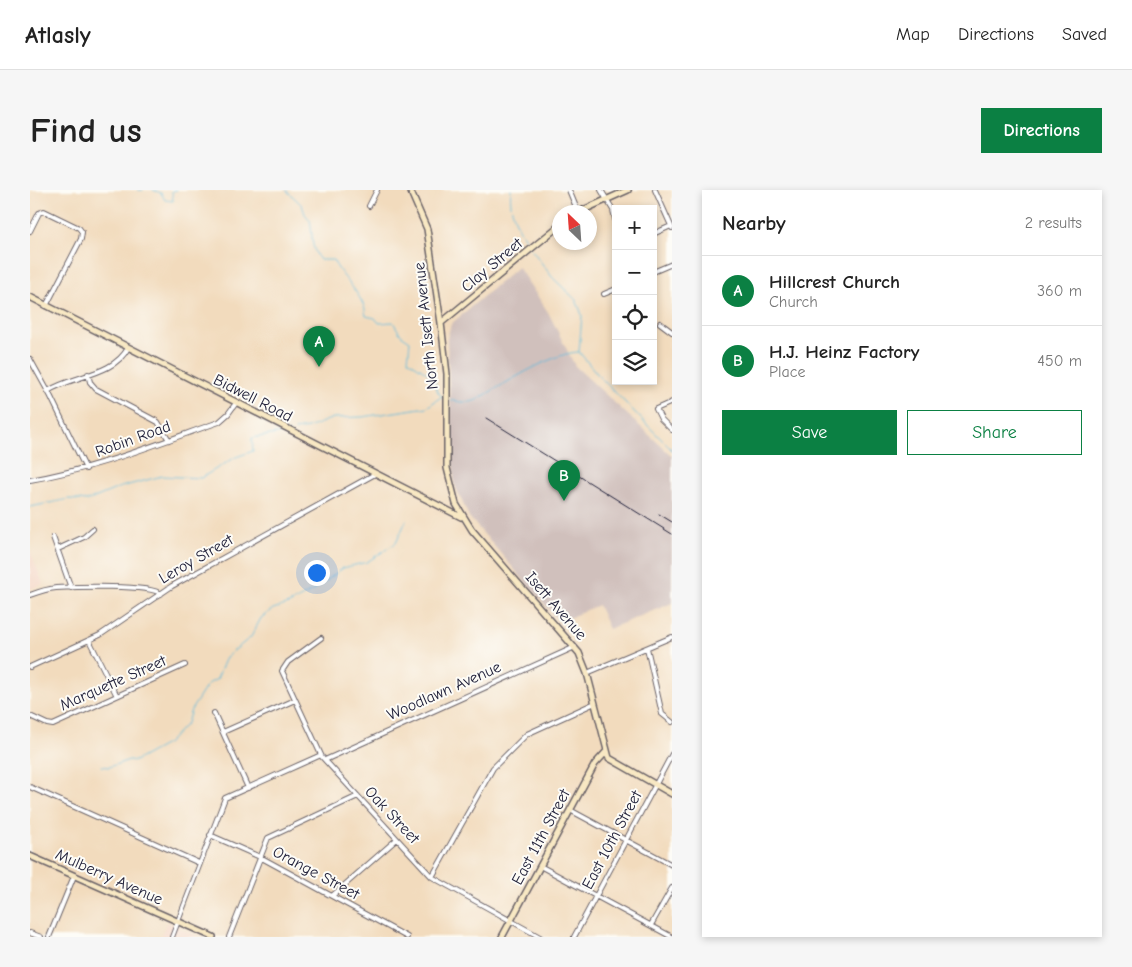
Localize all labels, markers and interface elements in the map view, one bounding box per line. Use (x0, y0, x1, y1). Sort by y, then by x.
text: Atlasly (25, 21, 91, 49)
text: Map (896, 24, 930, 45)
text: Directions (958, 24, 1034, 45)
text: Saved (1062, 24, 1107, 45)
button: Directions (981, 108, 1102, 153)
text: Find us (30, 110, 142, 151)
north arrow (552, 205, 597, 250)
map controls (612, 205, 657, 385)
button: + (612, 205, 657, 250)
text: Nearby (722, 211, 786, 235)
text: 2 results (1025, 214, 1082, 232)
street label: Clay Street (458, 234, 527, 296)
button: − (612, 250, 657, 295)
street label: North Isett Avenue (410, 261, 442, 391)
text: Hillcrest Church (769, 271, 900, 293)
text: A (734, 282, 742, 300)
text: 360 m (1037, 282, 1082, 300)
text: Church (769, 293, 818, 311)
button: locate (612, 295, 657, 340)
pin: A (303, 326, 335, 367)
button: layers (612, 340, 657, 385)
text: H.J. Heinz Factory (769, 341, 919, 363)
text: B (733, 352, 743, 370)
text: 450 m (1037, 352, 1082, 370)
text: Place (769, 363, 805, 381)
street label: Bidwell Road (210, 370, 296, 426)
button: Save (722, 410, 897, 455)
button: Share (907, 410, 1082, 455)
street label: Robin Road (93, 417, 173, 461)
pin: B (548, 460, 580, 501)
street label: Leroy Street (156, 530, 237, 587)
your location (304, 560, 330, 586)
street label: Isett Avenue (522, 568, 590, 644)
street label: Marquette Street (57, 651, 169, 714)
street label: Woodlawn Avenue (384, 658, 504, 724)
street label: Oak Street (361, 783, 423, 848)
street label: East 11th Street (508, 786, 574, 888)
street label: East 10th Street (578, 787, 646, 892)
street label: Orange Street (270, 843, 363, 904)
street label: Mulberry Avenue (53, 845, 165, 909)

